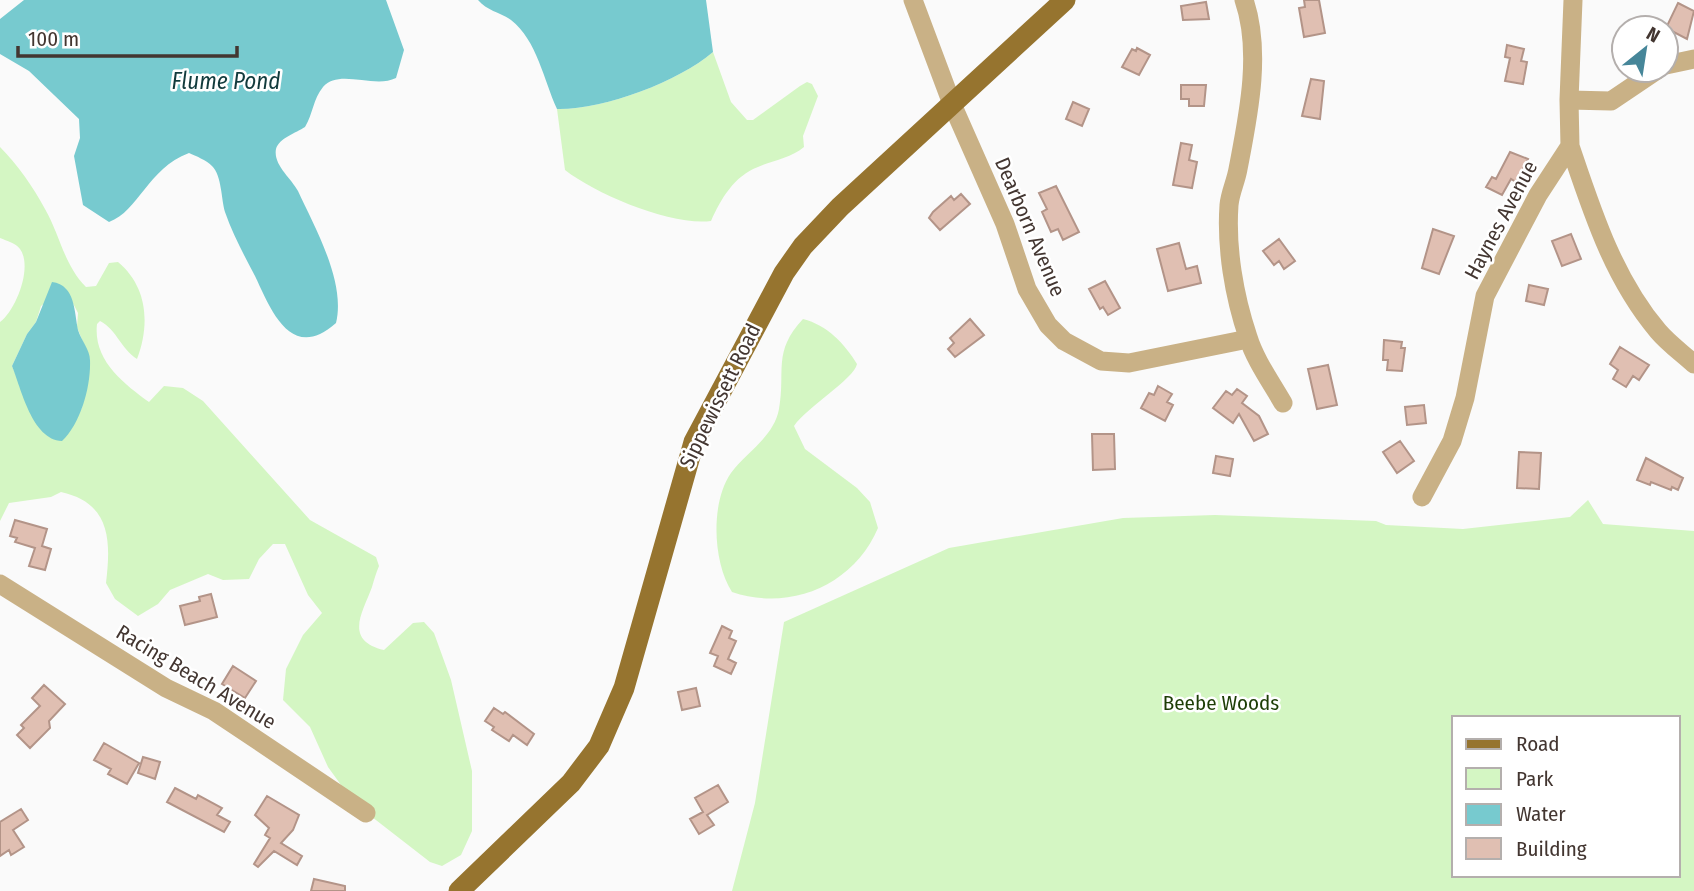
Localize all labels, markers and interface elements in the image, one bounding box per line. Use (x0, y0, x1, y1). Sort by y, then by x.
scale bar (18, 14, 236, 58)
north arrow (1610, 14, 1680, 84)
text: N (1643, 22, 1664, 48)
text: 100 m (28, 26, 79, 52)
water label: Flume Pond (172, 67, 280, 95)
street label: Dearborn Avenue (989, 153, 1071, 301)
street label: Haynes Avenue (1459, 156, 1543, 284)
street label: Sippewissett Road (674, 319, 766, 473)
street label: Racing Beach Avenue (111, 619, 281, 735)
park label: Beebe Woods (1163, 690, 1279, 716)
legend (1452, 716, 1680, 877)
text: Road (1516, 731, 1560, 757)
text: Park (1516, 766, 1554, 792)
text: Water (1516, 801, 1566, 827)
text: Building (1516, 836, 1587, 862)

